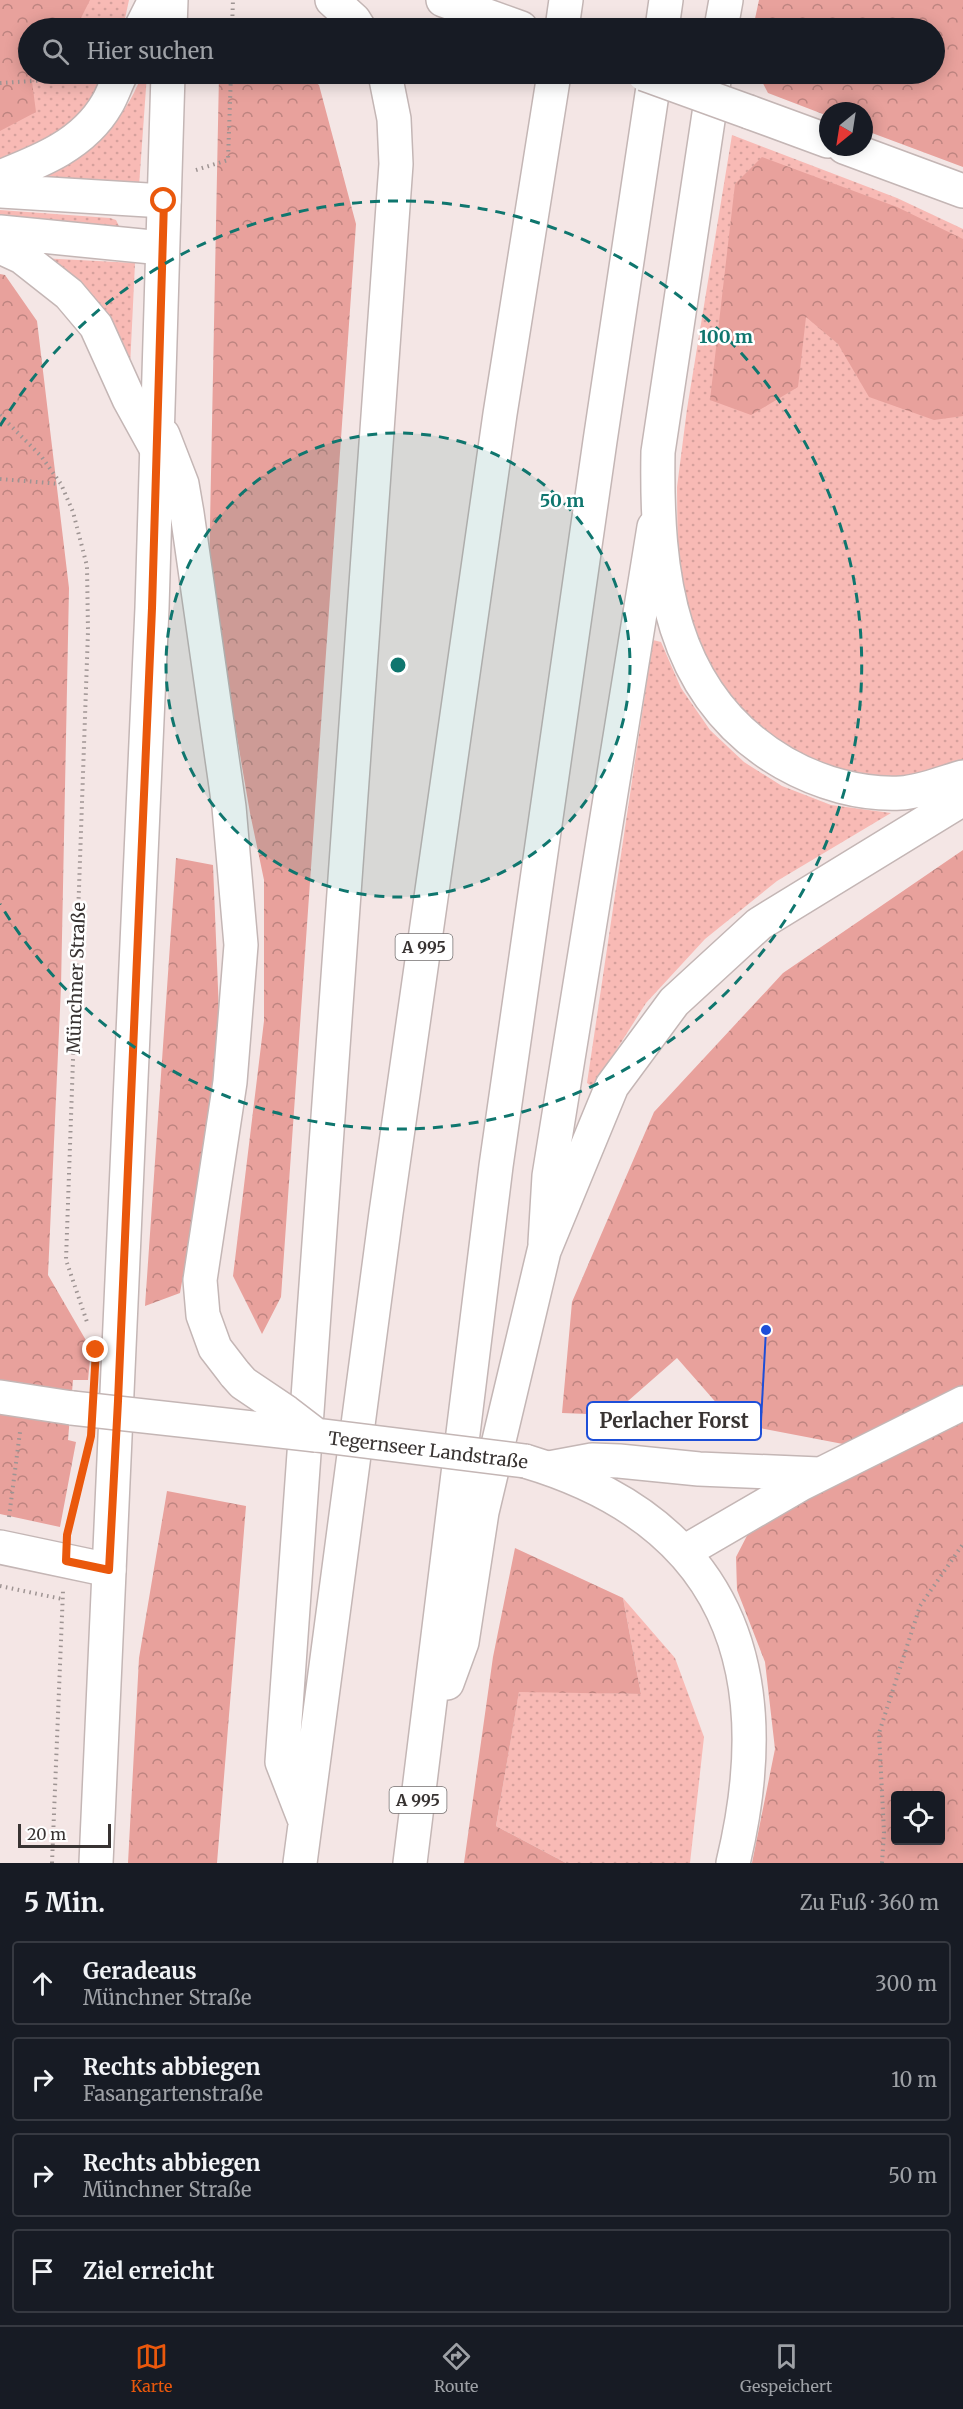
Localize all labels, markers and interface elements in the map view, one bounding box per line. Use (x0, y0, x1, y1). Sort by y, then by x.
search box (18, 18, 945, 84)
icon: search (39, 35, 72, 68)
text: Hier suchen (87, 37, 214, 65)
north arrow (819, 102, 873, 156)
route start (150, 187, 176, 213)
text: 100 m (699, 325, 753, 348)
text: 50 m (540, 489, 584, 512)
centre of rings (388, 655, 408, 675)
street label: Münchner Straße (62, 902, 90, 1054)
road number: A 995 (396, 934, 452, 960)
route end (82, 1336, 108, 1362)
callout: Perlacher Forst (587, 1402, 761, 1440)
text: Perlacher Forst (599, 1408, 749, 1433)
street label: Tegernseer Landstraße (327, 1426, 529, 1474)
road number: A 995 (390, 1787, 446, 1813)
map controls (891, 1791, 945, 1845)
button: locate (891, 1791, 945, 1845)
scale bar (18, 1821, 111, 1848)
text: 20 m (27, 1824, 66, 1844)
text: 5 Min. (24, 1886, 105, 1919)
text: Zu Fuß · 360 m (800, 1890, 939, 1915)
text: Geradeaus (83, 1957, 197, 1985)
icon: ahead (26, 1967, 59, 2000)
text: 300 m (875, 1971, 937, 1996)
text: Münchner Straße (83, 1985, 251, 2010)
text: Rechts abbiegen (83, 2053, 260, 2081)
icon: right (26, 2063, 59, 2096)
text: 10 m (891, 2067, 937, 2092)
text: Fasangartenstraße (83, 2081, 263, 2106)
text: Rechts abbiegen (83, 2149, 260, 2177)
icon: right (26, 2159, 59, 2192)
text: 50 m (888, 2163, 937, 2188)
text: Münchner Straße (83, 2177, 251, 2202)
icon: arrive (26, 2255, 59, 2288)
text: Ziel erreicht (83, 2257, 214, 2285)
tab: Karte (131, 2340, 172, 2396)
tab: Route (434, 2340, 478, 2396)
tab: Gespeichert (740, 2340, 832, 2396)

